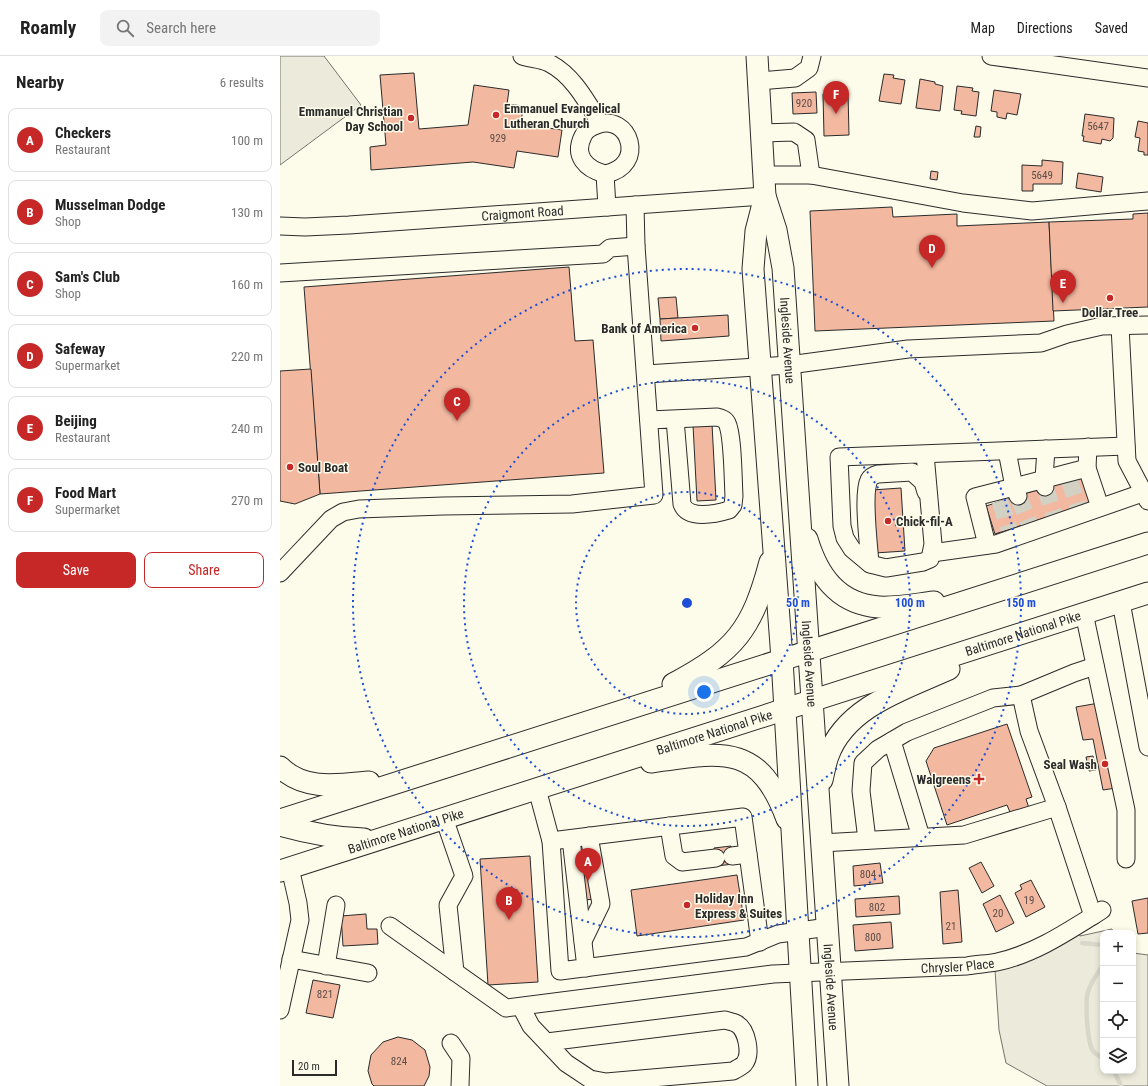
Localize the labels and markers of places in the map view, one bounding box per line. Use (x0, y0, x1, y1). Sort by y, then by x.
pin: F (823, 81, 849, 114)
place label: Emmanuel Evangelical Lutheran Church (504, 101, 620, 131)
place label: Emmanuel Christian Day School (299, 104, 403, 134)
marker: Emmanuel Evangelical Lutheran Church (491, 110, 501, 120)
marker: Emmanuel Christian Day School (406, 113, 416, 123)
pin: D (919, 235, 945, 268)
pin: E (1050, 270, 1076, 303)
marker: Dollar Tree (1105, 293, 1115, 303)
place label: Dollar Tree (1082, 305, 1138, 320)
place label: Bank of America (601, 321, 687, 336)
marker: Bank of America (690, 323, 700, 333)
pin: C (444, 388, 470, 421)
place label: Soul Boat (298, 460, 348, 475)
marker: Soul Boat (285, 462, 295, 472)
place label: Chick-fil-A (896, 514, 953, 529)
marker: Chick-fil-A (883, 516, 893, 526)
centre of rings (680, 596, 694, 610)
place label: Seal Wash (1043, 757, 1097, 772)
marker: Seal Wash (1100, 759, 1110, 769)
place label: Walgreens (917, 772, 971, 787)
marker: Walgreens (974, 774, 984, 784)
pin: A (575, 848, 601, 881)
pin: B (496, 887, 522, 920)
place label: Holiday Inn Express & Suites (695, 891, 782, 921)
marker: Holiday Inn Express & Suites (682, 900, 692, 910)

